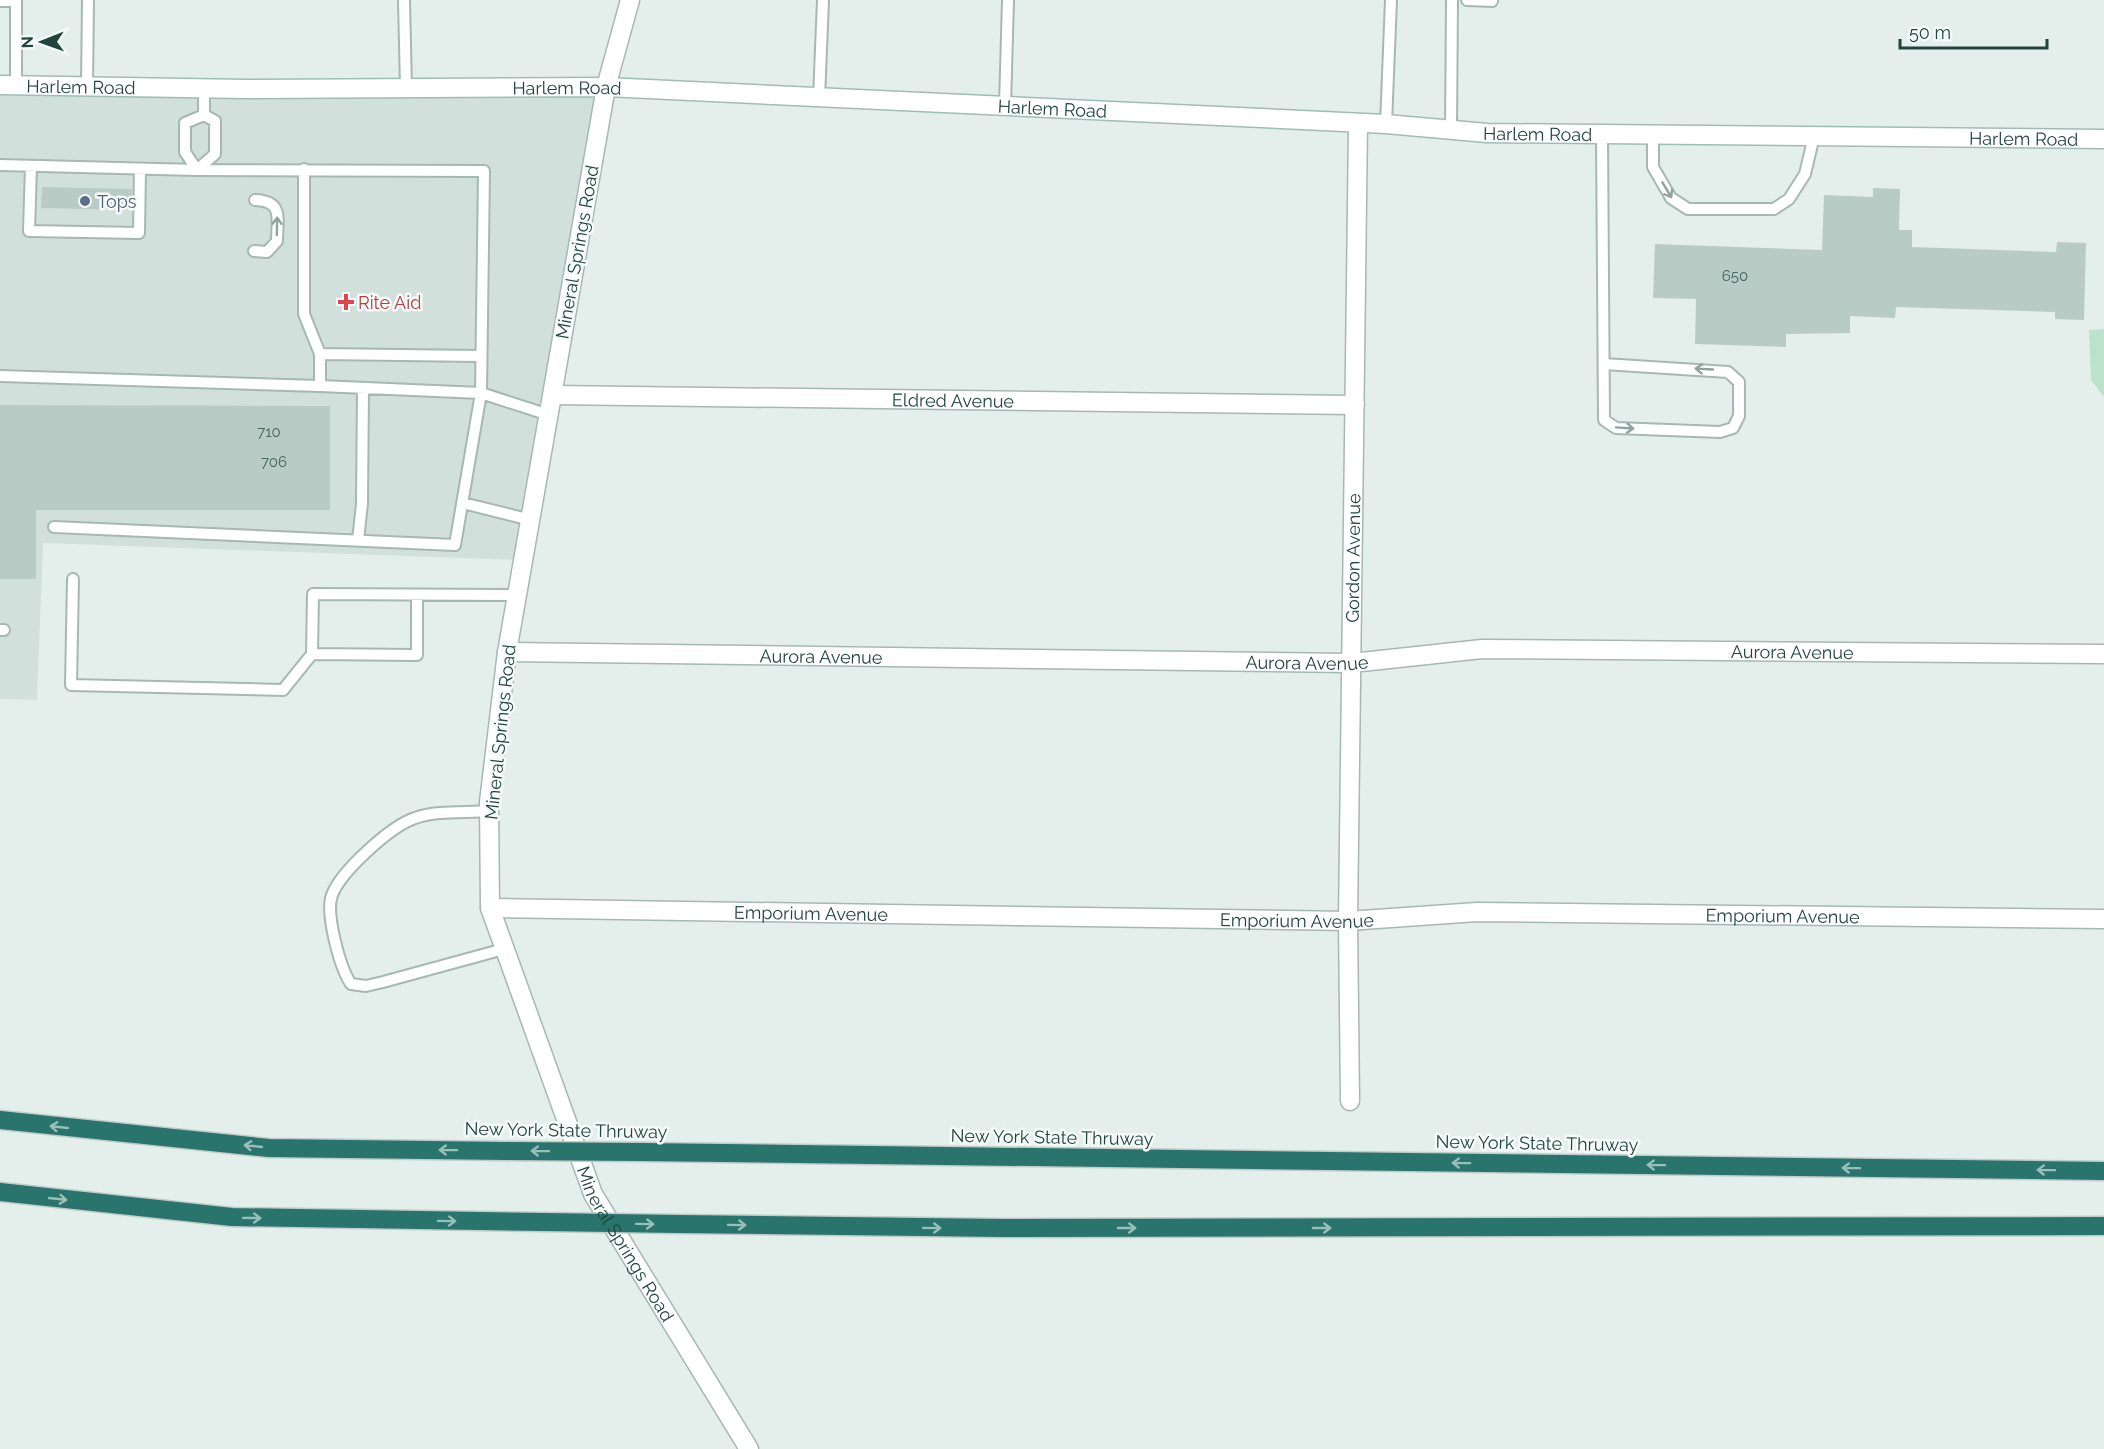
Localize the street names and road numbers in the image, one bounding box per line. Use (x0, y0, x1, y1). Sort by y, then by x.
street label: Harlem Road (26, 75, 136, 98)
street label: Harlem Road (512, 76, 622, 98)
street label: Harlem Road (997, 95, 1107, 121)
street label: Harlem Road (1483, 122, 1592, 145)
street label: Harlem Road (1969, 127, 2078, 149)
street label: Mineral Springs Road (551, 163, 603, 341)
street label: Eldred Avenue (892, 389, 1015, 411)
street label: Gordon Avenue (1341, 493, 1364, 623)
street label: Aurora Avenue (1731, 641, 1854, 662)
street label: Mineral Springs Road (480, 643, 520, 821)
street label: Aurora Avenue (759, 645, 883, 667)
street label: Aurora Avenue (1245, 651, 1370, 674)
street label: Emporium Avenue (734, 901, 889, 925)
street label: Emporium Avenue (1705, 904, 1860, 927)
street label: Emporium Avenue (1220, 909, 1375, 932)
street label: New York State Thruway (465, 1118, 668, 1142)
street label: New York State Thruway (951, 1125, 1154, 1149)
street label: New York State Thruway (1436, 1131, 1639, 1155)
street label: Mineral Springs Road (573, 1163, 679, 1325)

